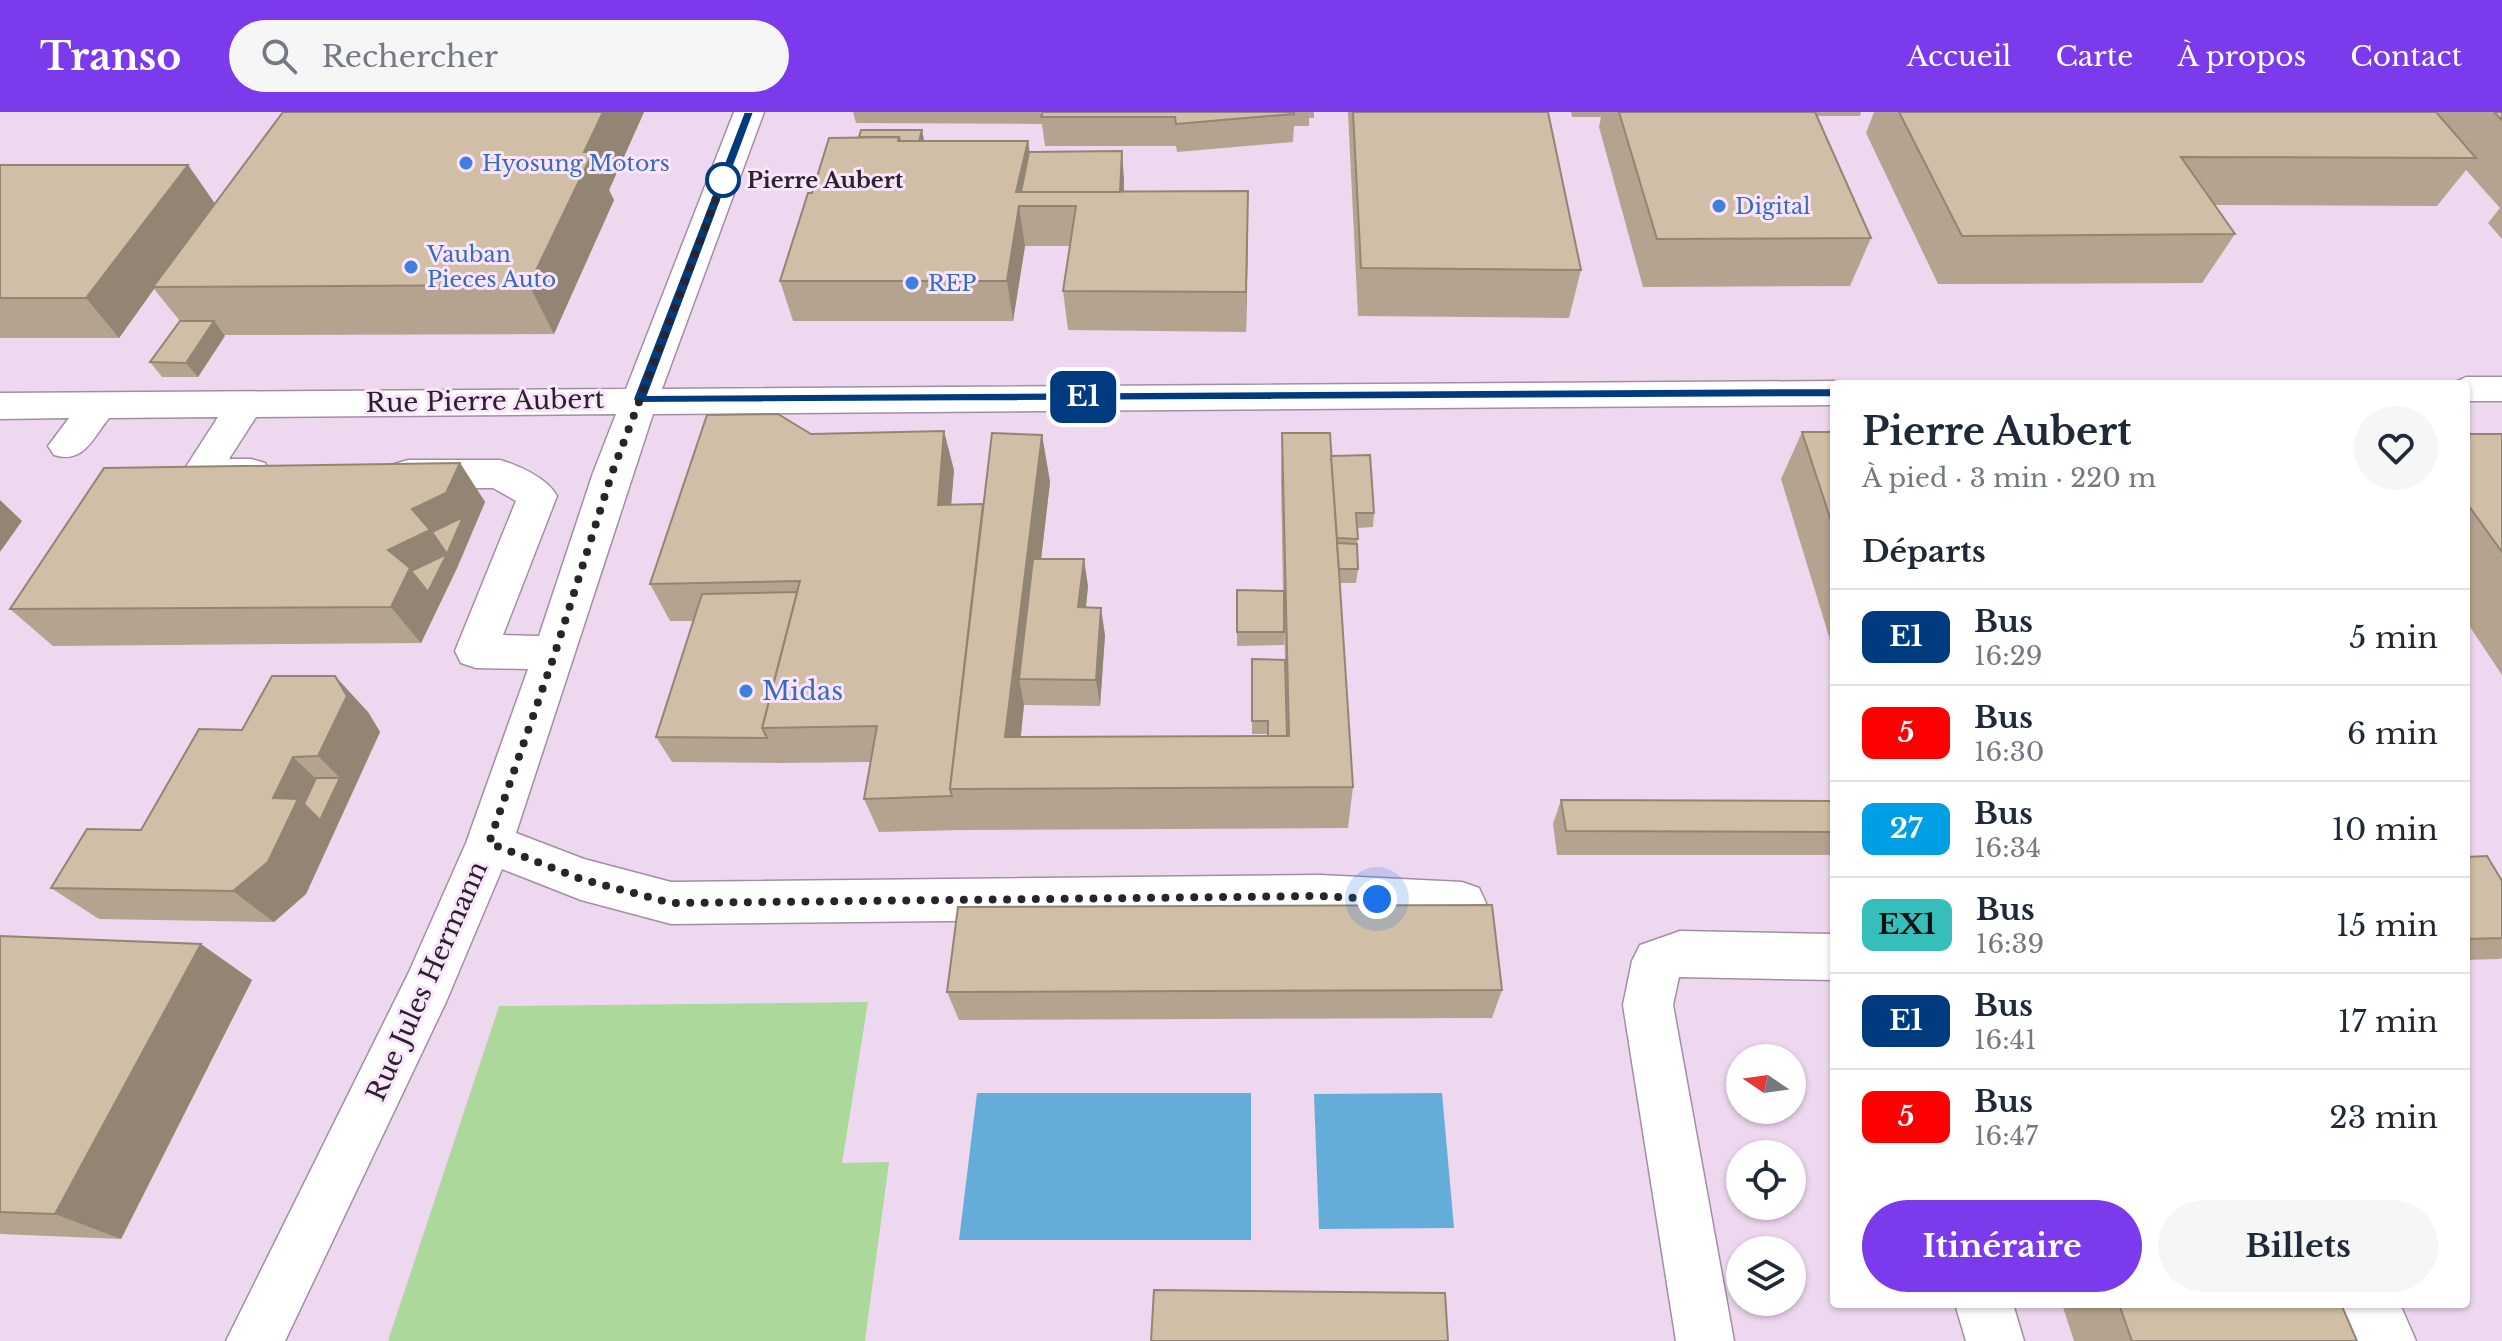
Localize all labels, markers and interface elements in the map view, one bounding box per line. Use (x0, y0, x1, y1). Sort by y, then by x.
search box (229, 20, 789, 92)
text: Transo (40, 33, 181, 80)
icon: search (257, 34, 301, 78)
text: Rechercher (321, 38, 498, 75)
text: Accueil (1907, 39, 2011, 74)
text: Carte (2055, 39, 2133, 74)
text: À propos (2177, 39, 2306, 74)
text: Contact (2350, 39, 2462, 74)
place label: Hyosung Motors (482, 150, 670, 177)
marker: Hyosung Motors (457, 154, 475, 172)
marker: Pierre Aubert (706, 163, 740, 197)
place label: Pierre Aubert (747, 167, 904, 194)
place label: Digital (1735, 193, 1810, 220)
marker: Digital (1710, 197, 1728, 215)
place label: Vauban Pieces Auto (426, 241, 556, 293)
marker: Vauban Pieces Auto (402, 258, 420, 276)
place label: REP (928, 270, 976, 297)
marker: REP (903, 274, 921, 292)
line badge: E1 (1047, 371, 1119, 423)
text: E1 (1066, 379, 1100, 414)
street label: Rue Pierre Aubert (365, 383, 605, 419)
button: heart (2354, 406, 2438, 490)
text: Pierre Aubert (1862, 408, 2132, 455)
text: À pied · 3 min · 220 m (1862, 462, 2156, 494)
text: Départs (1862, 533, 1986, 570)
text: Bus (1974, 603, 2033, 640)
text: E1 (1889, 619, 1923, 654)
text: 5 min (2349, 619, 2438, 656)
text: 16:29 (1974, 640, 2042, 672)
place label: Midas (762, 675, 843, 707)
marker: Midas (737, 682, 755, 700)
text: Bus (1974, 699, 2033, 736)
text: 5 (1898, 715, 1914, 750)
text: 6 min (2347, 715, 2438, 752)
text: 16:30 (1974, 736, 2044, 768)
text: Bus (1974, 795, 2033, 832)
text: 27 (1890, 811, 1922, 846)
text: 10 min (2332, 811, 2438, 848)
text: 16:34 (1974, 832, 2041, 864)
street label: Rue Jules Hermann (360, 856, 494, 1106)
your location (1357, 879, 1397, 919)
text: Bus (1976, 891, 2035, 928)
text: EX1 (1878, 907, 1936, 942)
text: 15 min (2336, 907, 2438, 944)
text: 16:39 (1976, 928, 2044, 960)
text: Bus (1974, 987, 2033, 1024)
text: E1 (1889, 1003, 1923, 1038)
text: 17 min (2338, 1003, 2438, 1040)
text: 16:41 (1974, 1024, 2037, 1056)
north arrow (1726, 1044, 1806, 1124)
map controls (1726, 1044, 1806, 1316)
text: Bus (1974, 1083, 2033, 1120)
text: 5 (1898, 1099, 1914, 1134)
text: 23 min (2329, 1099, 2438, 1136)
text: 16:47 (1974, 1120, 2038, 1152)
button: locate (1726, 1140, 1806, 1220)
button: Itinéraire (1862, 1200, 2142, 1292)
button: Billets (2158, 1200, 2438, 1292)
button: layers (1726, 1236, 1806, 1316)

